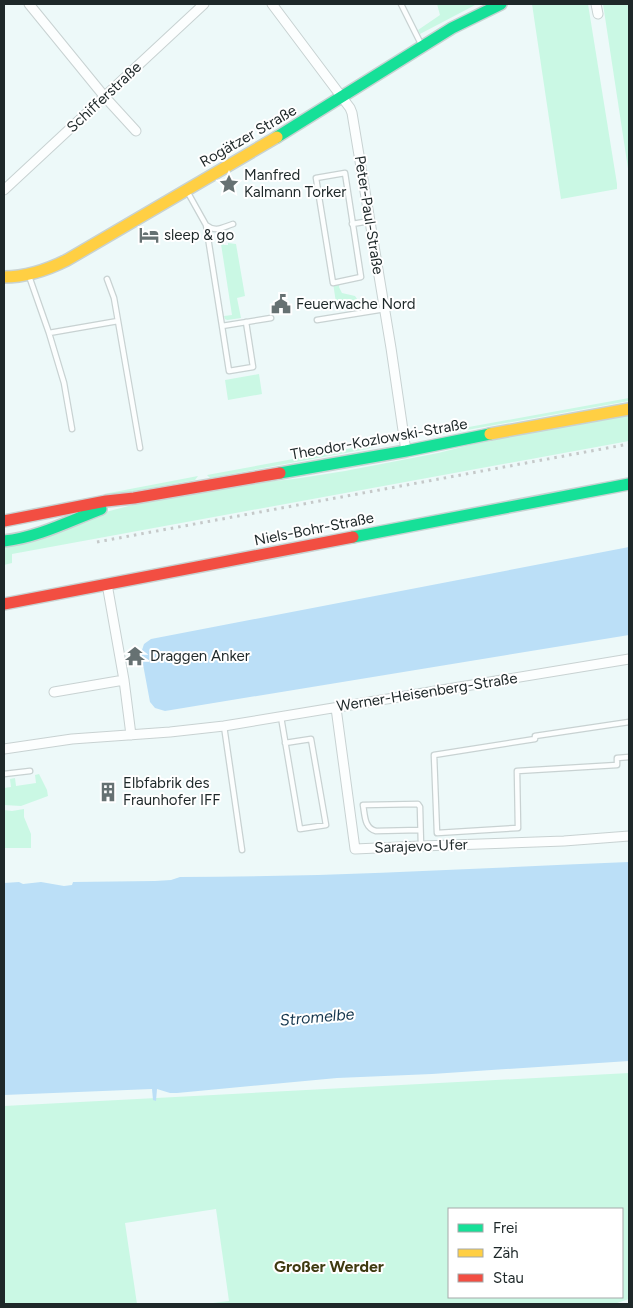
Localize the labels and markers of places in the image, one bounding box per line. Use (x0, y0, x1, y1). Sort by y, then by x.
place label: Manfred Kalmann Torker (244, 166, 346, 201)
place icon: Manfred Kalmann Torker (218, 173, 240, 195)
hotel icon: sleep & go (138, 224, 160, 246)
place label: sleep & go (164, 226, 234, 244)
public building icon: Feuerwache Nord (270, 293, 292, 315)
place label: Feuerwache Nord (296, 295, 416, 313)
temple icon: Draggen Anker (124, 645, 146, 667)
place label: Draggen Anker (150, 647, 250, 665)
place label: Elbfabrik des Fraunhofer IFF (123, 774, 220, 809)
building icon: Elbfabrik des Fraunhofer IFF (97, 781, 119, 803)

